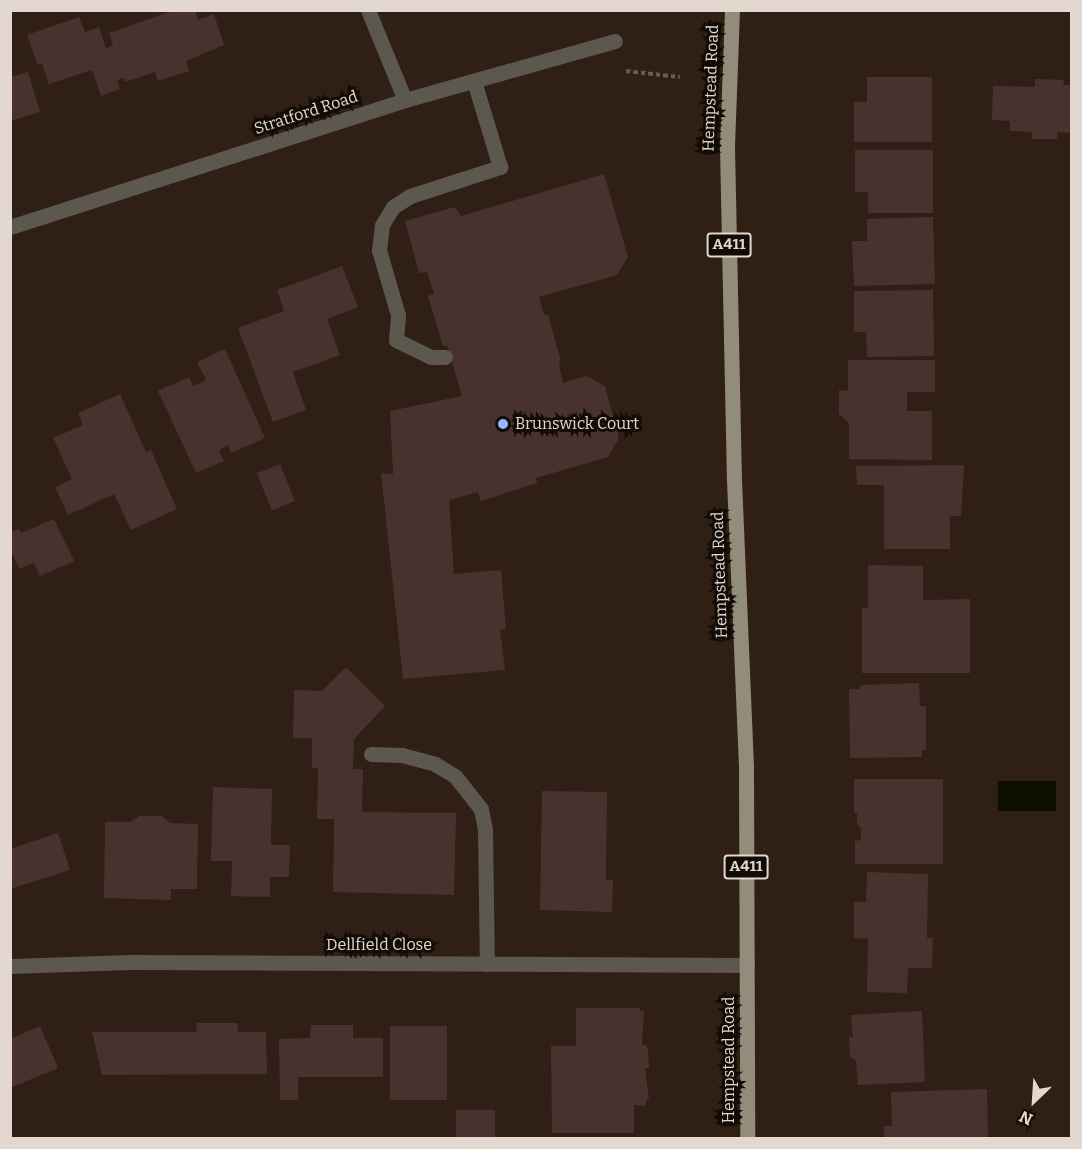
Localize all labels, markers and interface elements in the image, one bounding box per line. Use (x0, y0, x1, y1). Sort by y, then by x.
street label: Hempstead Road (699, 24, 723, 152)
street label: Stratford Road (252, 87, 360, 139)
road number: A411 (706, 233, 752, 257)
place label: Brunswick Court (515, 414, 639, 434)
marker: Brunswick Court (496, 417, 510, 431)
street label: Hempstead Road (708, 511, 732, 639)
road number: A411 (724, 855, 768, 879)
street label: Dellfield Close (326, 935, 432, 955)
street label: Hempstead Road (719, 996, 739, 1124)
north arrow (1004, 1071, 1064, 1131)
text: N (1017, 1107, 1036, 1129)

